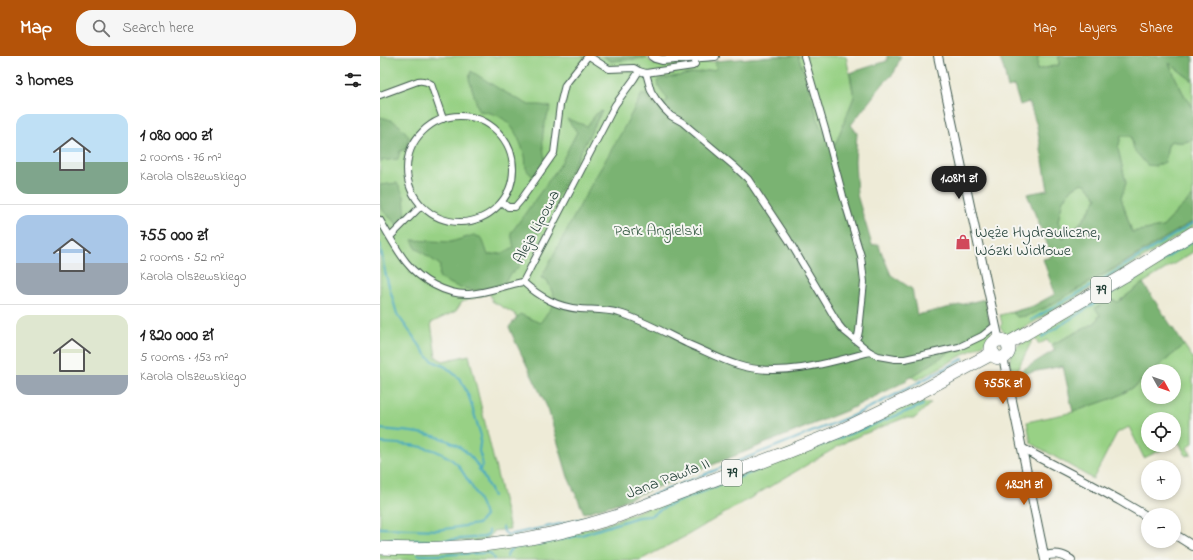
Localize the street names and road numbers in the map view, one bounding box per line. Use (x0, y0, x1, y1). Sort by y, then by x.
street label: Aleja Lipowa (508, 186, 566, 268)
road number: 79 (1091, 277, 1111, 303)
street label: Jana Pawła II (623, 452, 713, 506)
road number: 79 (722, 460, 742, 486)

